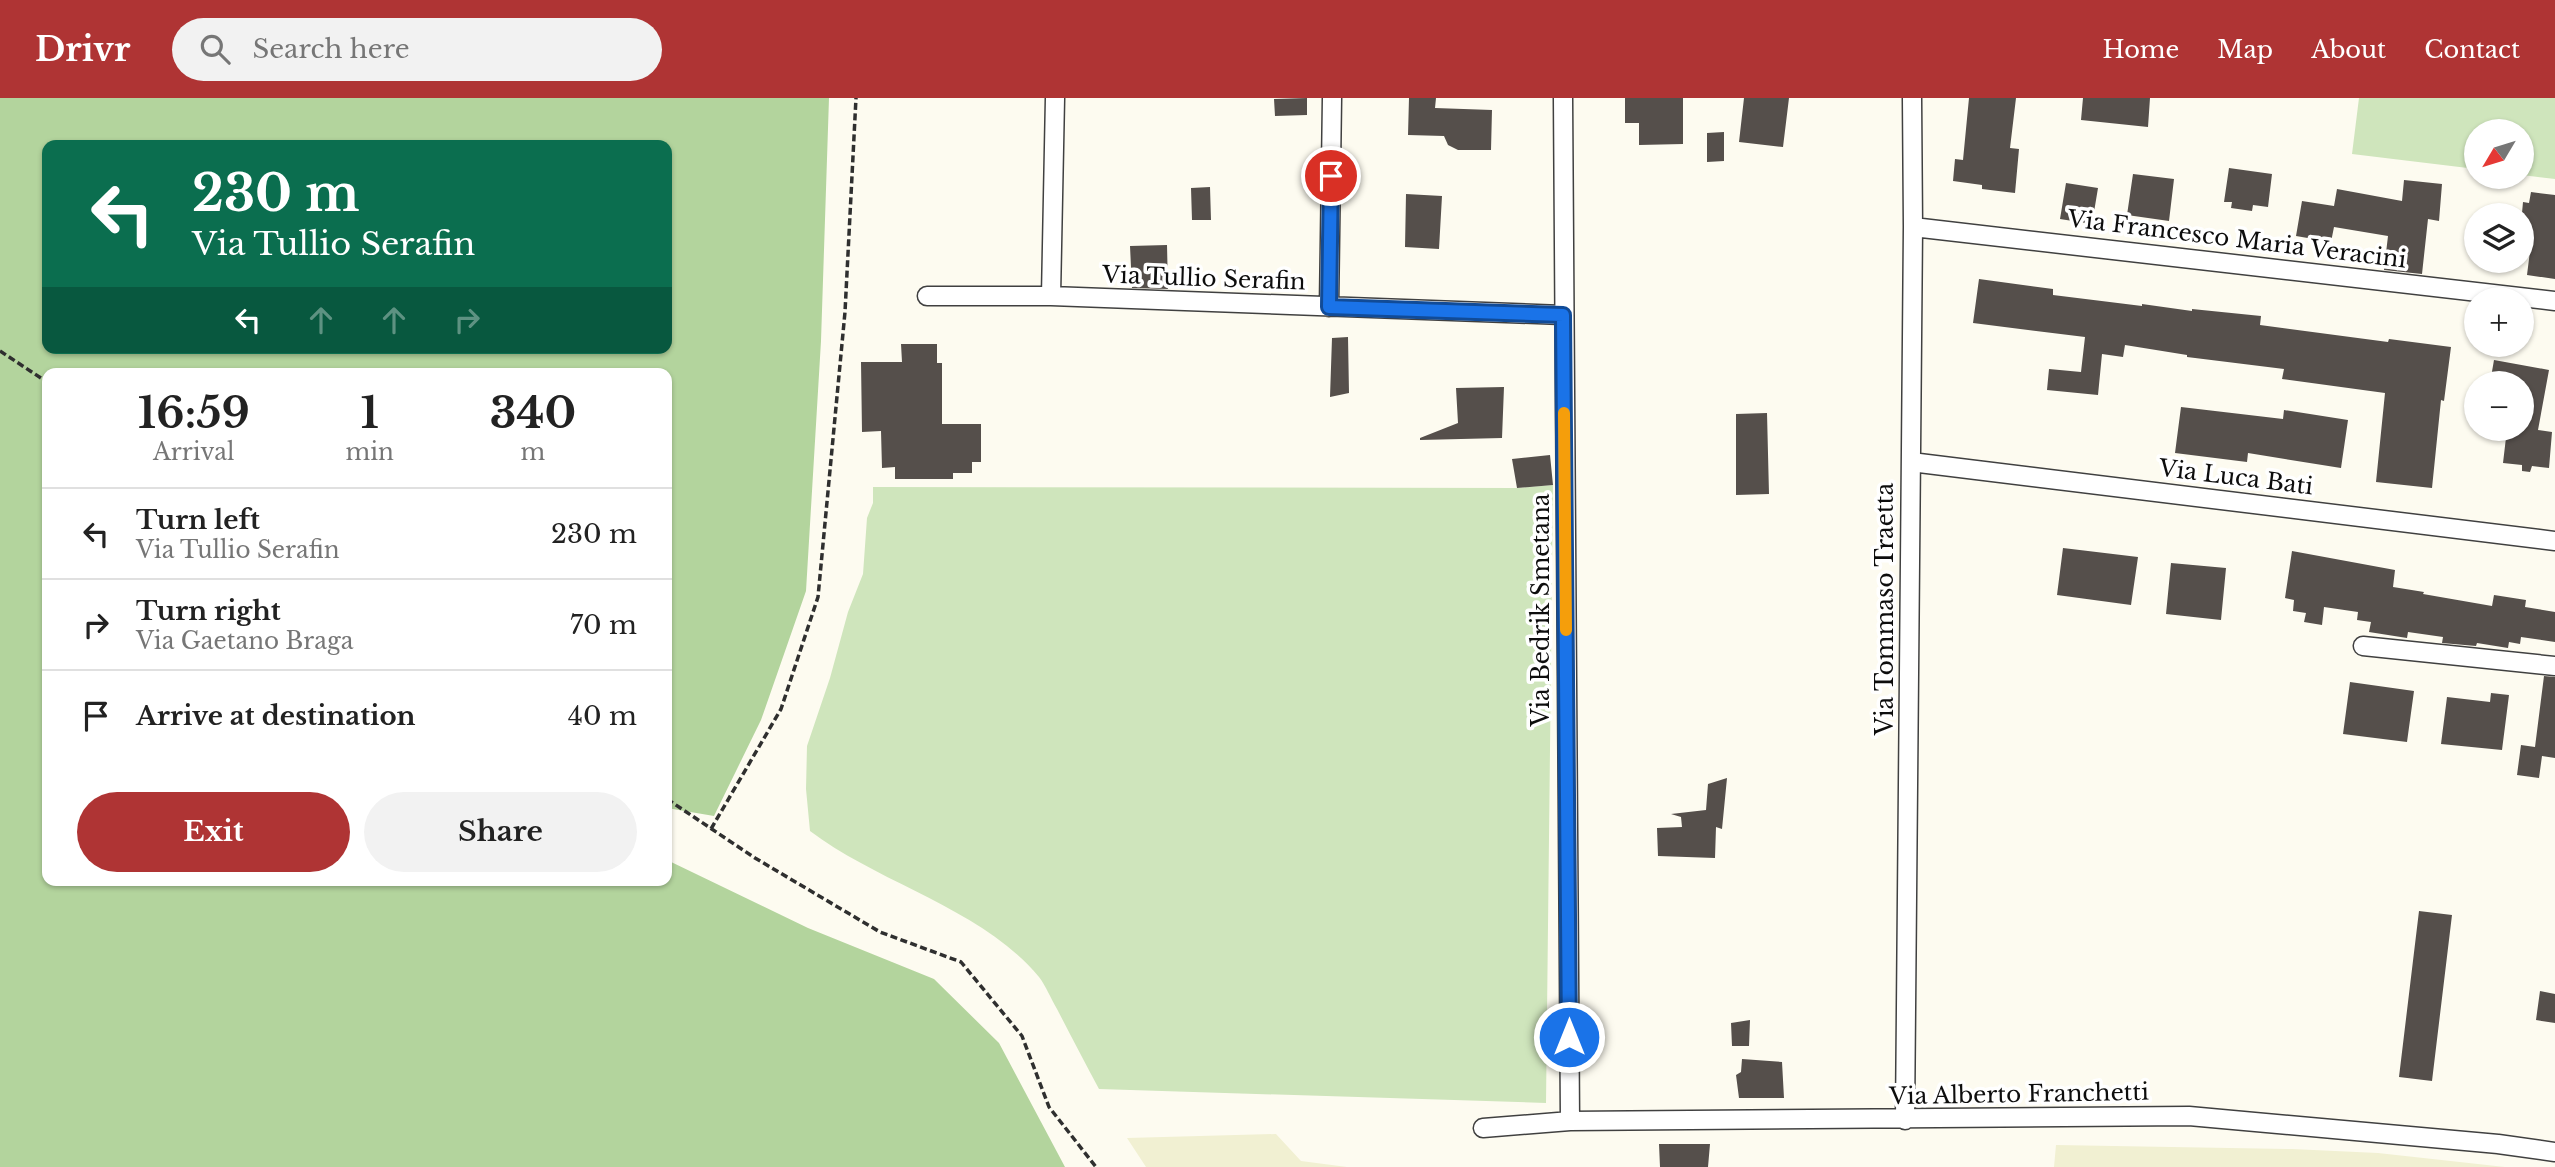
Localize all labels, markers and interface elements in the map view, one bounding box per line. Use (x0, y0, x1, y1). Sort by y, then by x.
search box (172, 18, 662, 81)
text: Drivr (35, 29, 130, 70)
icon: search (196, 30, 234, 68)
text: Search here (252, 33, 410, 65)
text: Home (2103, 35, 2179, 64)
text: Map (2217, 35, 2273, 64)
text: About (2311, 35, 2386, 64)
text: Contact (2424, 35, 2520, 64)
north arrow (2464, 119, 2534, 189)
map controls (2464, 119, 2534, 441)
pin (1301, 146, 1361, 206)
icon: arrive (1312, 157, 1350, 195)
text: 230 m (192, 163, 359, 224)
icon: left (77, 168, 168, 259)
button: layers (2464, 203, 2534, 273)
street label: Via Francesco Maria Veracini (2065, 204, 2408, 274)
text: Via Tullio Serafin (192, 224, 475, 264)
street label: Via Tullio Serafin (1101, 260, 1306, 296)
button: + (2464, 287, 2534, 357)
icon: left (229, 301, 267, 339)
icon: ahead (302, 301, 340, 339)
icon: ahead (375, 301, 413, 339)
icon: right (448, 301, 486, 339)
button: − (2464, 371, 2534, 441)
text: 16:59 (138, 387, 250, 439)
text: 1 (361, 387, 379, 439)
text: 340 (490, 387, 576, 439)
text: Arrival (153, 438, 235, 466)
text: min (346, 438, 394, 466)
text: m (521, 438, 545, 466)
street label: Via Luca Bati (2156, 454, 2315, 500)
street label: Via Tommaso Traetta (1871, 483, 1899, 736)
street label: Via Bedrik Smetana (1527, 493, 1555, 728)
text: Turn left (136, 504, 260, 536)
icon: left (77, 515, 115, 553)
text: 230 m (551, 518, 637, 550)
text: Via Tullio Serafin (136, 536, 340, 564)
text: Turn right (136, 595, 281, 627)
icon: right (77, 606, 115, 644)
text: 70 m (570, 609, 637, 641)
text: Via Gaetano Braga (136, 627, 354, 655)
icon: arrive (77, 697, 115, 735)
text: Arrive at destination (136, 700, 416, 732)
text: 40 m (568, 700, 637, 732)
button: Exit (77, 792, 350, 872)
button: Share (364, 792, 637, 872)
position arrow (1532, 1000, 1606, 1074)
street label: Via Alberto Franchetti (1888, 1078, 2149, 1110)

